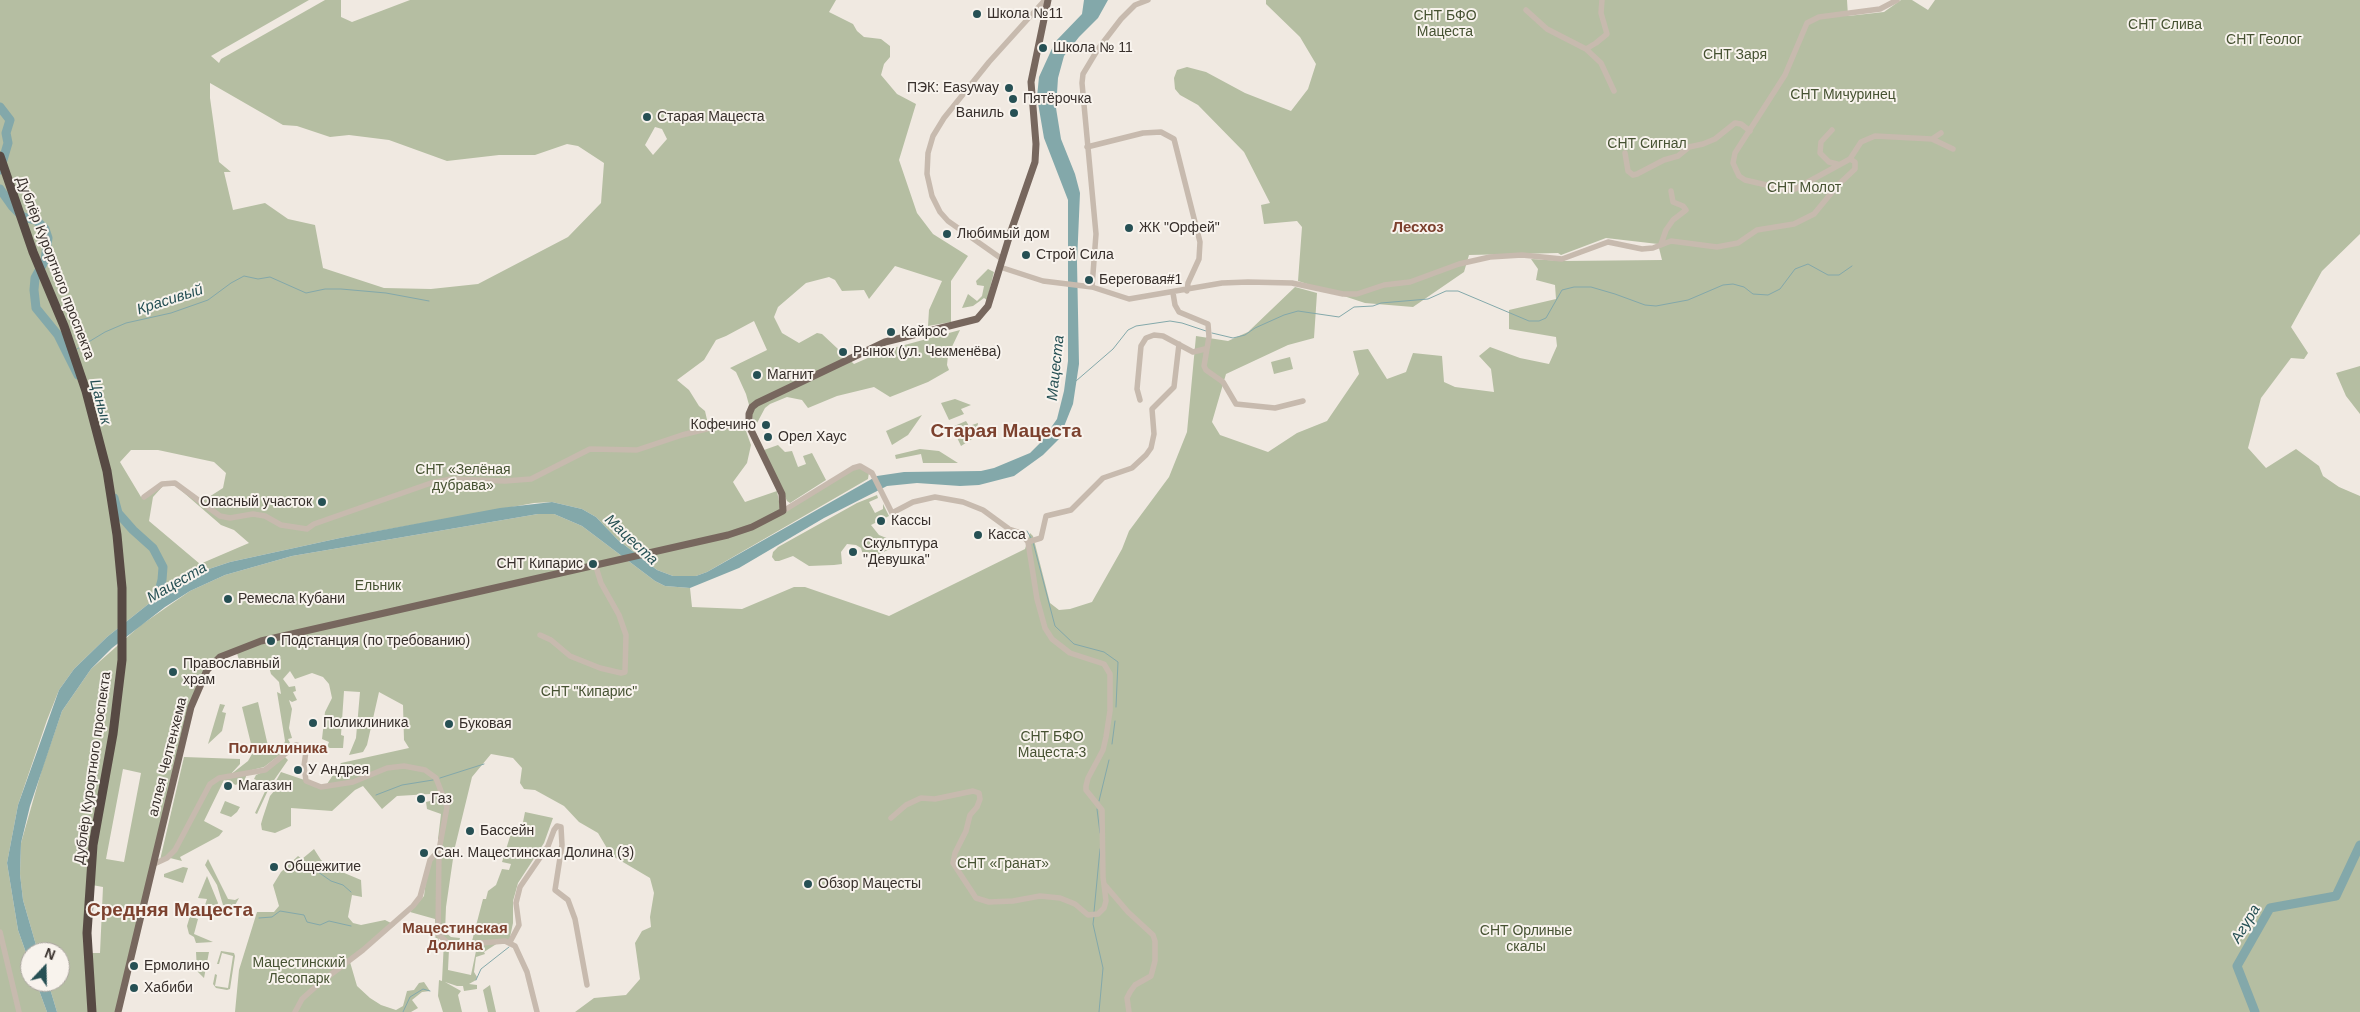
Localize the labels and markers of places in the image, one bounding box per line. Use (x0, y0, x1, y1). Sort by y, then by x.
place label: Школа №11 (987, 6, 1063, 22)
marker: Школа №11 (971, 8, 983, 20)
place label: Школа № 11 (1053, 40, 1133, 56)
marker: Школа № 11 (1037, 42, 1049, 54)
place label: ПЭК: Easyway (907, 80, 999, 96)
marker: ПЭК: Easyway (1003, 82, 1015, 94)
place label: Пятёрочка (1023, 91, 1092, 107)
marker: Пятёрочка (1007, 93, 1019, 105)
place label: Ваниль (956, 105, 1004, 121)
marker: Ваниль (1008, 107, 1020, 119)
place label: Старая Мацеста (657, 109, 764, 125)
marker: Старая Мацеста (641, 111, 653, 123)
place label: ЖК "Орфей" (1139, 220, 1220, 236)
marker: ЖК "Орфей" (1123, 222, 1135, 234)
place label: Любимый дом (957, 226, 1050, 242)
marker: Любимый дом (941, 228, 953, 240)
place label: Строй Сила (1036, 247, 1114, 263)
marker: Строй Сила (1020, 249, 1032, 261)
place label: Береговая#1 (1099, 272, 1182, 288)
marker: Береговая#1 (1083, 274, 1095, 286)
place label: Кайрос (901, 324, 947, 340)
marker: Кайрос (885, 326, 897, 338)
place label: Рынок (ул. Чекменёва) (853, 344, 1001, 360)
marker: Рынок (ул. Чекменёва) (837, 346, 849, 358)
place label: Магнит (767, 367, 814, 383)
marker: Магнит (751, 369, 763, 381)
place label: Кофечино (691, 417, 756, 433)
marker: Кофечино (760, 419, 772, 431)
place label: Орел Хаус (778, 429, 847, 445)
marker: Орел Хаус (762, 431, 774, 443)
place label: Опасный участок (200, 494, 312, 510)
marker: Опасный участок (316, 496, 328, 508)
place label: Кассы (891, 513, 931, 529)
marker: Кассы (875, 515, 887, 527)
place label: Касса (988, 527, 1026, 543)
marker: Касса (972, 529, 984, 541)
place label: Скульптура "Девушка" (863, 536, 938, 568)
marker: Скульптура "Девушка" (847, 546, 859, 558)
place label: СНТ Кипарис (496, 556, 583, 572)
marker: СНТ Кипарис (587, 558, 599, 570)
place label: Ремесла Кубани (238, 591, 345, 607)
marker: Ремесла Кубани (222, 593, 234, 605)
place label: Подстанция (по требованию) (281, 633, 470, 649)
marker: Подстанция (по требованию) (265, 635, 277, 647)
place label: Православный храм (183, 656, 280, 689)
marker: Православный храм (167, 666, 179, 678)
place label: Поликлиника (323, 715, 409, 731)
place label: Буковая (459, 716, 512, 732)
marker: Поликлиника (307, 717, 319, 729)
marker: Буковая (443, 718, 455, 730)
place label: У Андрея (308, 762, 369, 778)
marker: У Андрея (292, 764, 304, 776)
place label: Магазин (238, 778, 292, 794)
marker: Магазин (222, 780, 234, 792)
place label: Газ (431, 791, 452, 807)
marker: Газ (415, 793, 427, 805)
place label: Бассейн (480, 823, 534, 839)
marker: Бассейн (464, 825, 476, 837)
place label: Сан. Мацестинская Долина (3) (434, 845, 634, 861)
marker: Сан. Мацестинская Долина (3) (418, 847, 430, 859)
place label: Общежитие (284, 859, 361, 875)
marker: Общежитие (268, 861, 280, 873)
place label: Обзор Мацесты (818, 876, 921, 892)
marker: Обзор Мацесты (802, 878, 814, 890)
place label: Ермолино (144, 958, 210, 974)
marker: Ермолино (128, 960, 140, 972)
place label: Хабиби (144, 980, 193, 996)
marker: Хабиби (128, 982, 140, 994)

